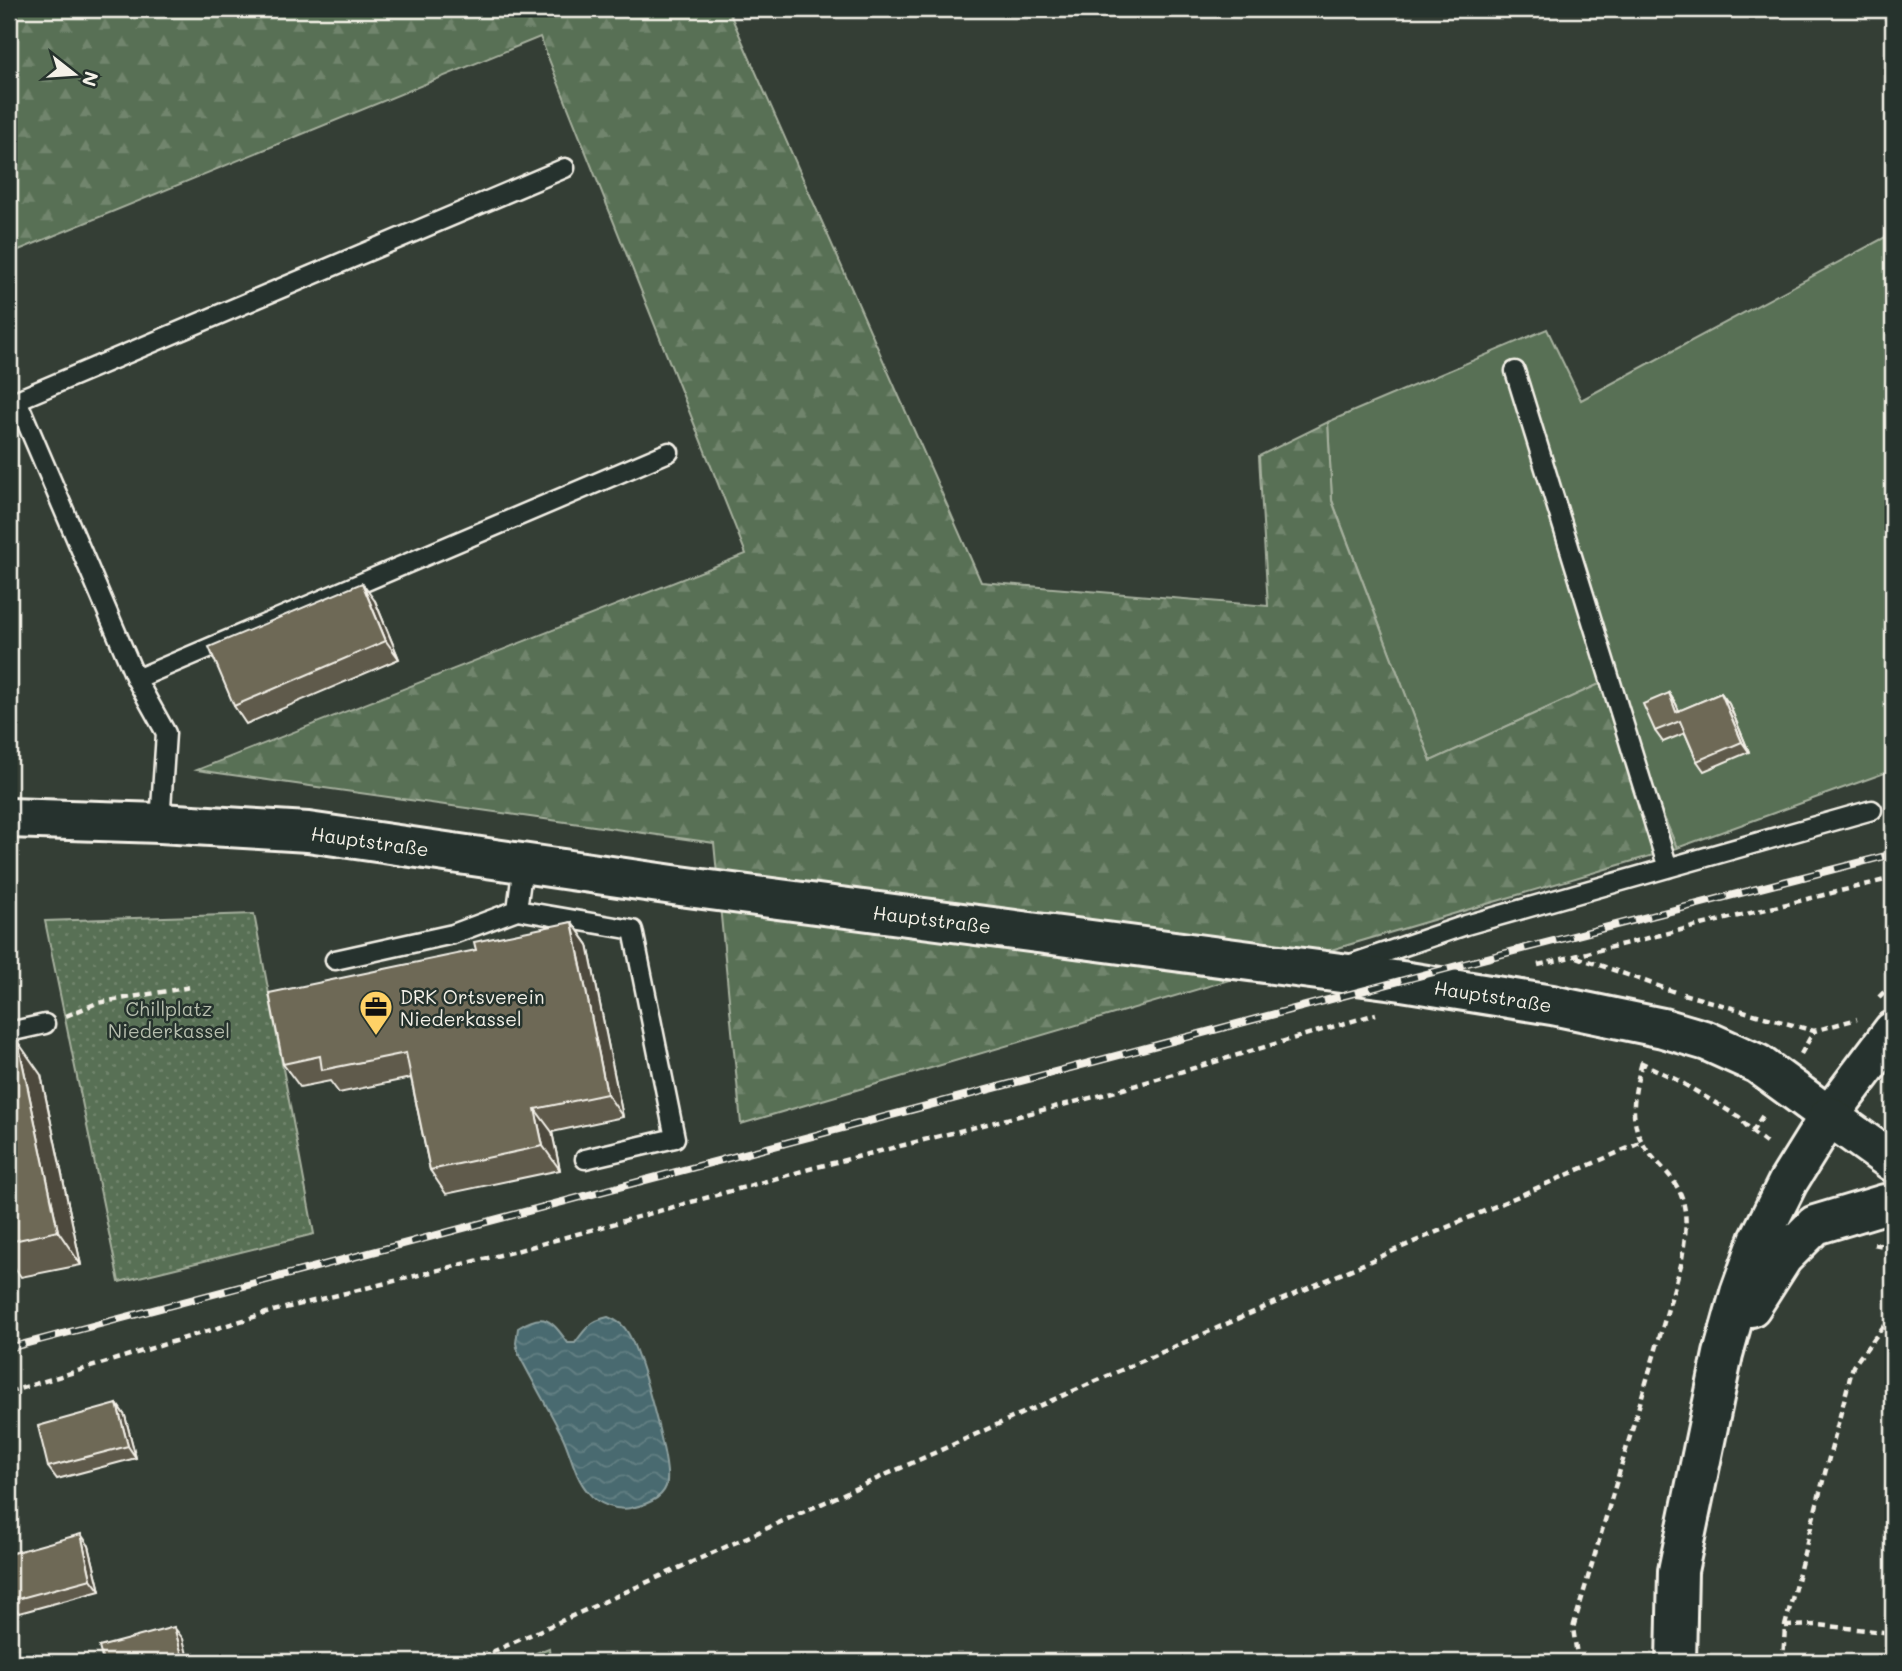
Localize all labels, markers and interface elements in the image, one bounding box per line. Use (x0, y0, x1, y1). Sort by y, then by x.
north arrow (38, 38, 108, 108)
text: N (77, 69, 105, 90)
street label: Hauptstraße (310, 820, 430, 862)
street label: Hauptstraße (872, 899, 992, 939)
street label: Hauptstraße (1432, 974, 1554, 1018)
place label: DRK Ortsverein Niederkassel (400, 984, 544, 1031)
office icon: DRK Ortsverein Niederkassel (357, 988, 395, 1037)
park label: Chillplatz Niederkassel (108, 996, 230, 1043)

